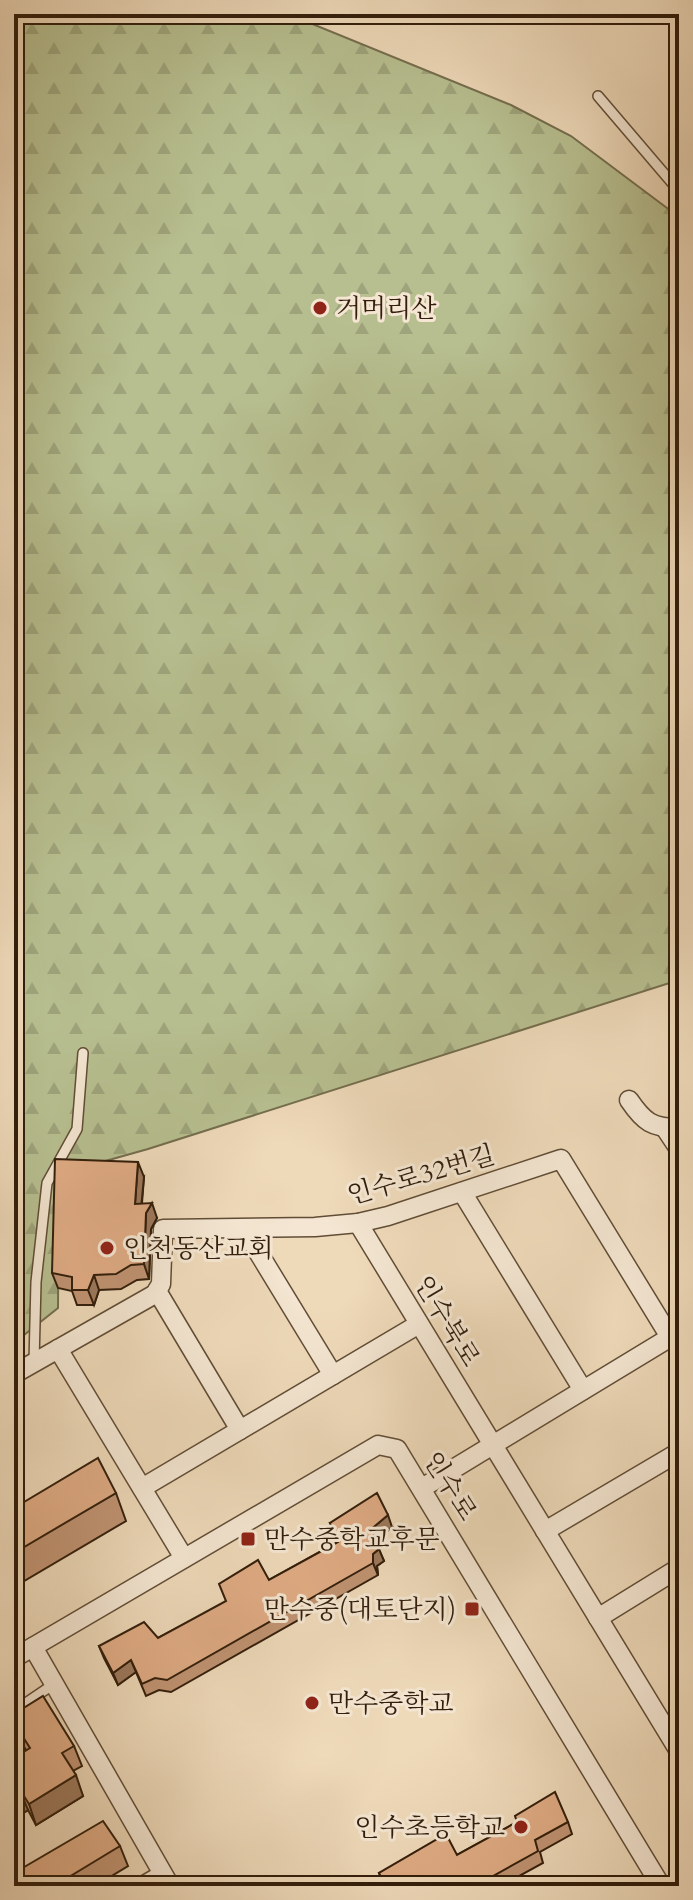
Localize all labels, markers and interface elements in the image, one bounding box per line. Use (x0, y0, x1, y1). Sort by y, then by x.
place label: 거머리산 (336, 291, 437, 326)
marker: 거머리산 (311, 299, 329, 317)
street label: 인수로32번길 (343, 1137, 499, 1213)
place label: 인천동산교회 (123, 1231, 274, 1266)
marker: 인천동산교회 (98, 1239, 116, 1257)
street label: 인수북로 (406, 1269, 488, 1373)
street label: 인수로 (415, 1445, 485, 1527)
place label: 만수중학교후문 (264, 1522, 440, 1557)
marker: 만수중학교후문 (239, 1530, 257, 1548)
place label: 만수중(대토단지) (264, 1592, 456, 1627)
marker: 만수중(대토단지) (463, 1600, 481, 1618)
place label: 만수중학교 (328, 1686, 454, 1721)
marker: 만수중학교 (303, 1694, 321, 1712)
place label: 인수초등학교 (354, 1810, 505, 1845)
marker: 인수초등학교 (512, 1818, 530, 1836)

